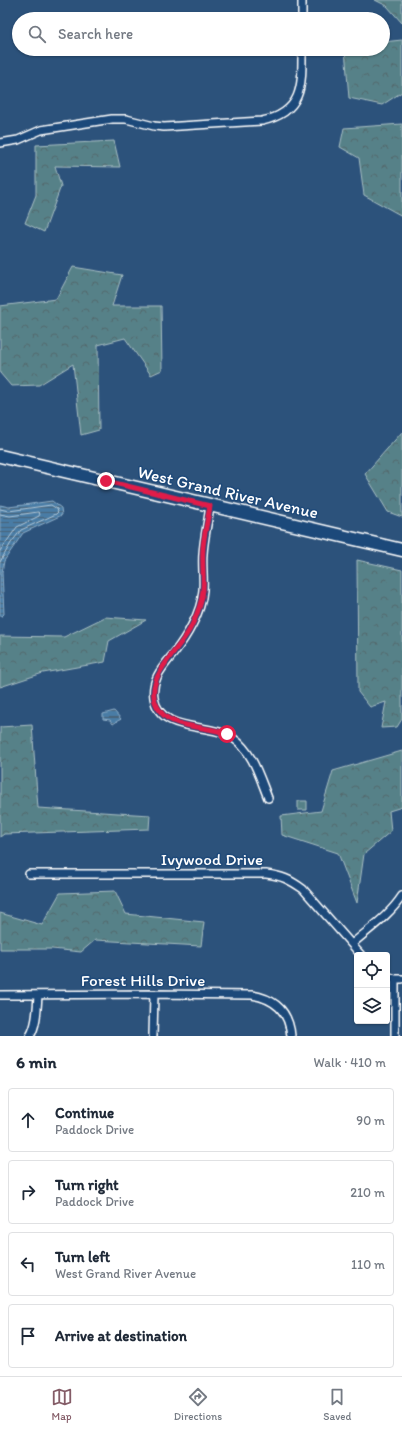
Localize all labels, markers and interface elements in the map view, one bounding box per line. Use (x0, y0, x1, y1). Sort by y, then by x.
search box (12, 12, 390, 56)
icon: search (26, 23, 48, 45)
text: Search here (58, 25, 133, 43)
street label: West Grand River Avenue (136, 461, 320, 523)
route end (97, 472, 115, 490)
route start (218, 725, 236, 743)
street label: Ivywood Drive (161, 849, 263, 869)
map controls (354, 952, 390, 1024)
button: locate (354, 952, 390, 988)
street label: Forest Hills Drive (81, 970, 205, 990)
button: layers (354, 988, 390, 1024)
text: 6 min (16, 1052, 57, 1072)
text: Walk · 410 m (314, 1055, 386, 1070)
text: Continue (55, 1104, 114, 1122)
icon: ahead (17, 1109, 39, 1131)
text: 90 m (356, 1113, 385, 1128)
text: Paddock Drive (55, 1122, 134, 1137)
text: Turn right (55, 1176, 119, 1194)
icon: right (17, 1181, 39, 1203)
text: 210 m (350, 1185, 385, 1200)
text: Paddock Drive (55, 1194, 134, 1209)
text: Turn left (55, 1248, 110, 1266)
icon: left (17, 1253, 39, 1275)
text: 110 m (351, 1257, 385, 1272)
text: West Grand River Avenue (55, 1266, 196, 1281)
icon: arrive (17, 1325, 39, 1347)
text: Arrive at destination (55, 1327, 187, 1345)
tab: Map (51, 1386, 73, 1423)
tab: Directions (174, 1386, 222, 1423)
tab: Saved (323, 1386, 351, 1423)

